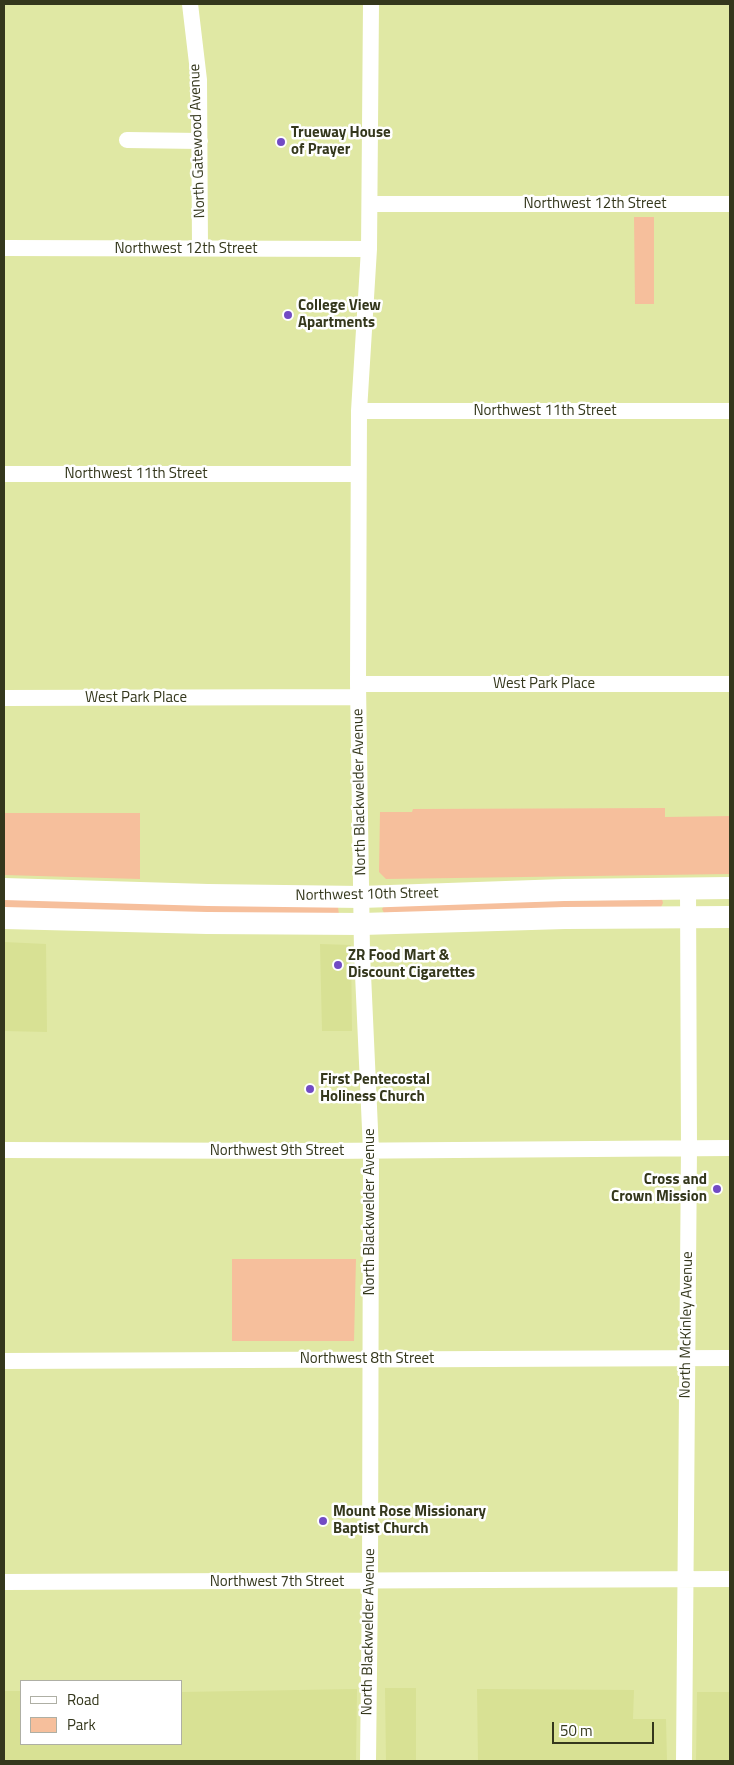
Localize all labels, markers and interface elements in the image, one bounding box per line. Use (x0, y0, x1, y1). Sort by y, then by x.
street label: North Gatewood Avenue (186, 63, 210, 219)
place label: Trueway House of Prayer (291, 124, 391, 159)
marker: Trueway House of Prayer (275, 136, 287, 148)
street label: Northwest 12th Street (524, 195, 666, 213)
street label: Northwest 12th Street (115, 240, 257, 258)
place label: College View Apartments (298, 297, 381, 332)
marker: College View Apartments (282, 309, 294, 321)
street label: Northwest 11th Street (474, 402, 616, 420)
street label: Northwest 11th Street (65, 465, 207, 483)
street label: West Park Place (493, 675, 595, 693)
street label: West Park Place (85, 689, 187, 707)
street label: North Blackwelder Avenue (350, 708, 370, 876)
street label: Northwest 10th Street (295, 885, 439, 905)
place label: ZR Food Mart & Discount Cigarettes (348, 947, 475, 982)
marker: ZR Food Mart & Discount Cigarettes (332, 959, 344, 971)
place label: First Pentecostal Holiness Church (320, 1071, 430, 1106)
marker: First Pentecostal Holiness Church (304, 1083, 316, 1095)
street label: North Blackwelder Avenue (361, 1128, 379, 1296)
street label: Northwest 9th Street (210, 1142, 344, 1160)
place label: Cross and Crown Mission (611, 1171, 707, 1206)
marker: Cross and Crown Mission (711, 1183, 723, 1195)
street label: North McKinley Avenue (677, 1251, 697, 1399)
street label: Northwest 8th Street (300, 1350, 434, 1368)
place label: Mount Rose Missionary Baptist Church (333, 1503, 486, 1538)
marker: Mount Rose Missionary Baptist Church (317, 1515, 329, 1527)
street label: North Blackwelder Avenue (359, 1548, 379, 1716)
street label: Northwest 7th Street (210, 1573, 344, 1591)
legend (20, 1680, 182, 1745)
text: Road (67, 1688, 99, 1711)
scale bar (554, 1712, 656, 1744)
text: Park (67, 1713, 96, 1736)
text: 50 m (560, 1719, 593, 1742)

